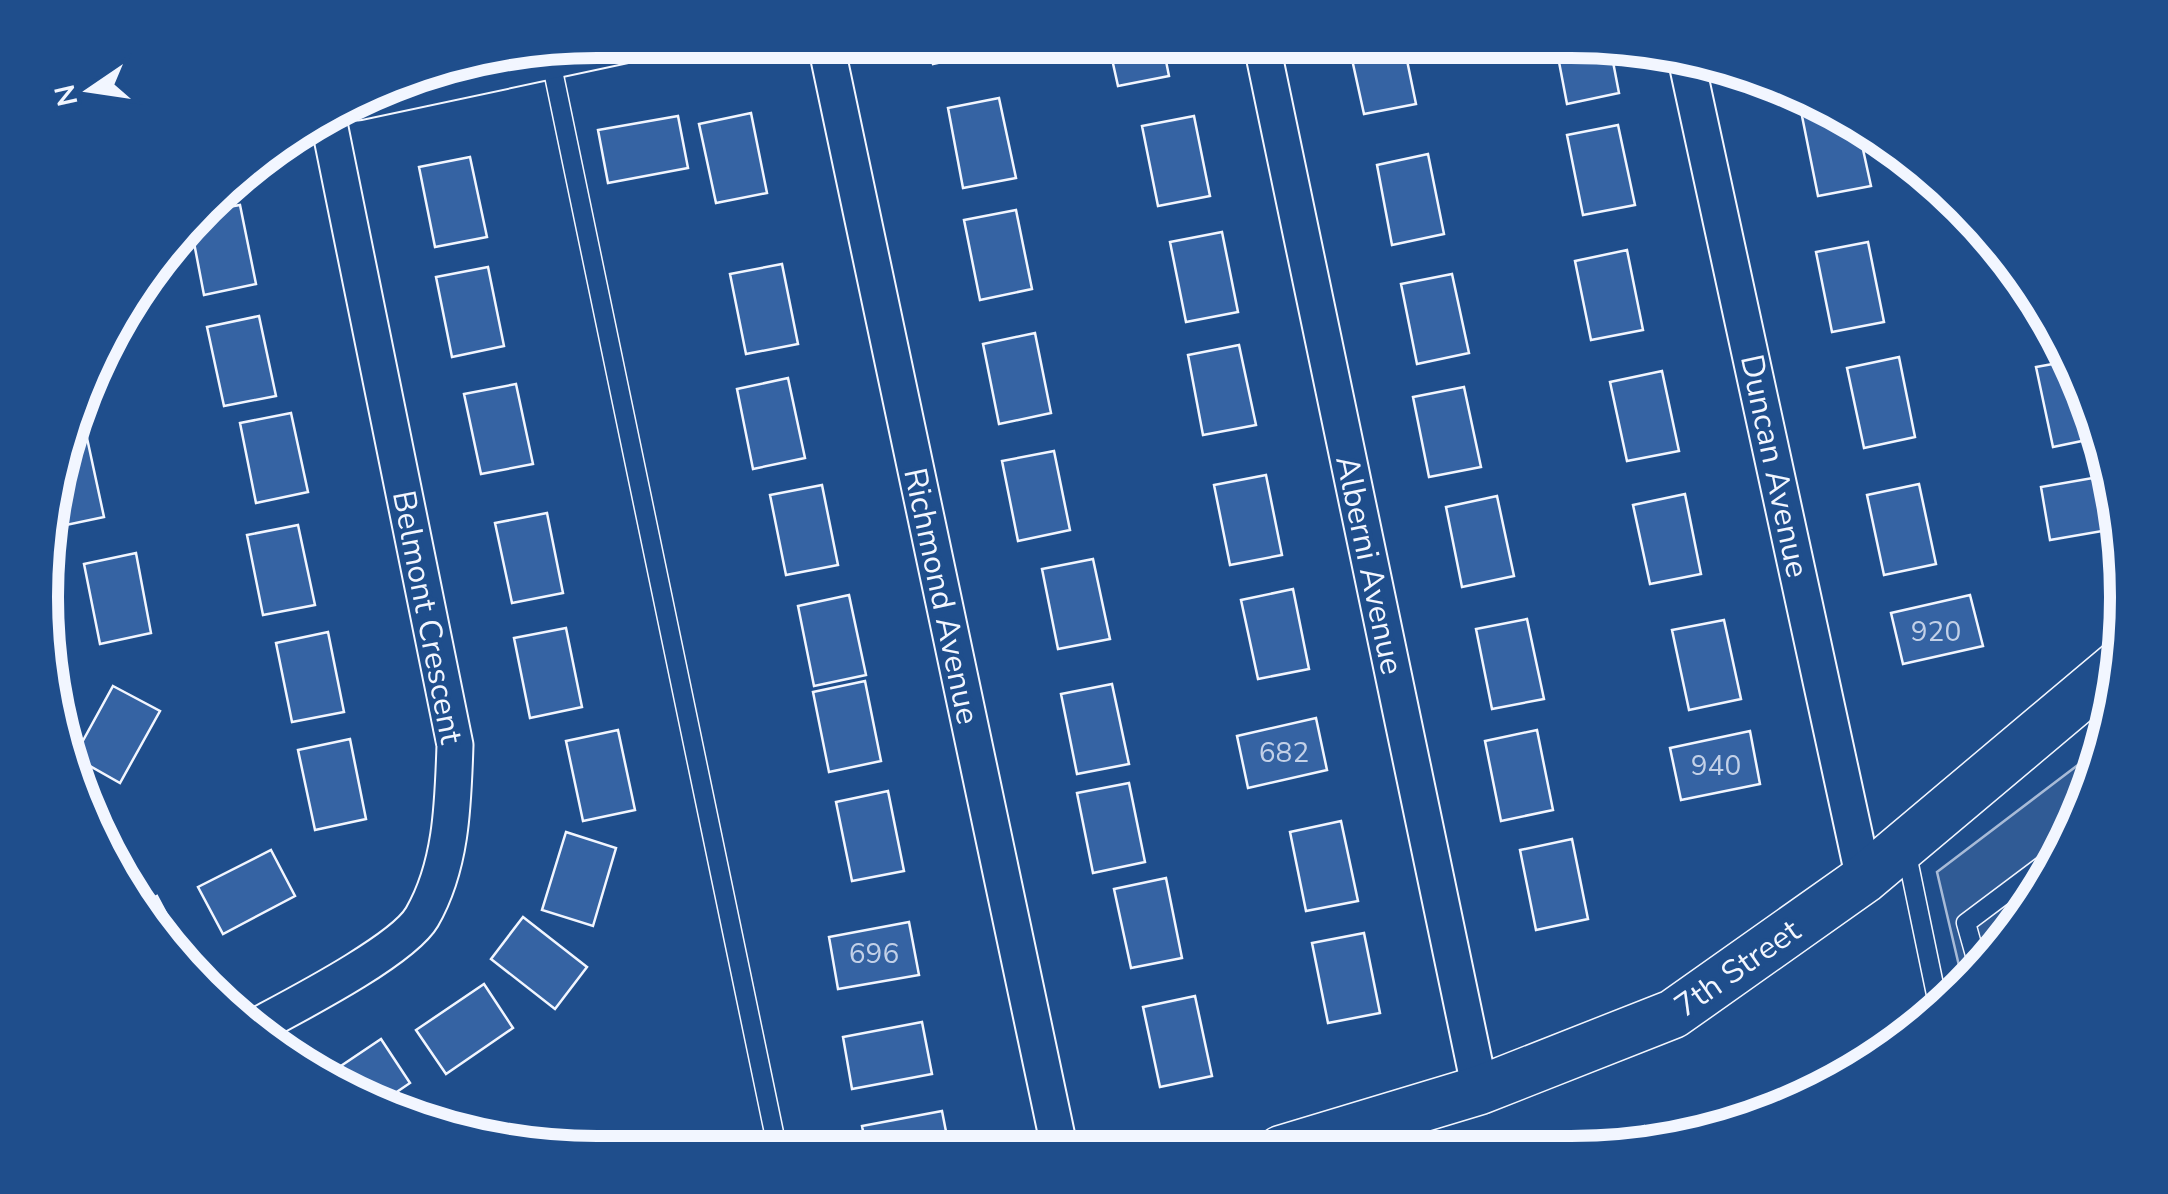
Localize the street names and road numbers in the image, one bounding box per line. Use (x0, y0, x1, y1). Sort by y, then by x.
street label: Duncan Avenue (1730, 351, 1819, 582)
street label: Alberni Avenue (1325, 452, 1414, 678)
street label: Richmond Avenue (893, 464, 990, 728)
street label: Belmont Crescent (382, 487, 473, 748)
street label: 7th Street (1666, 909, 1809, 1027)

